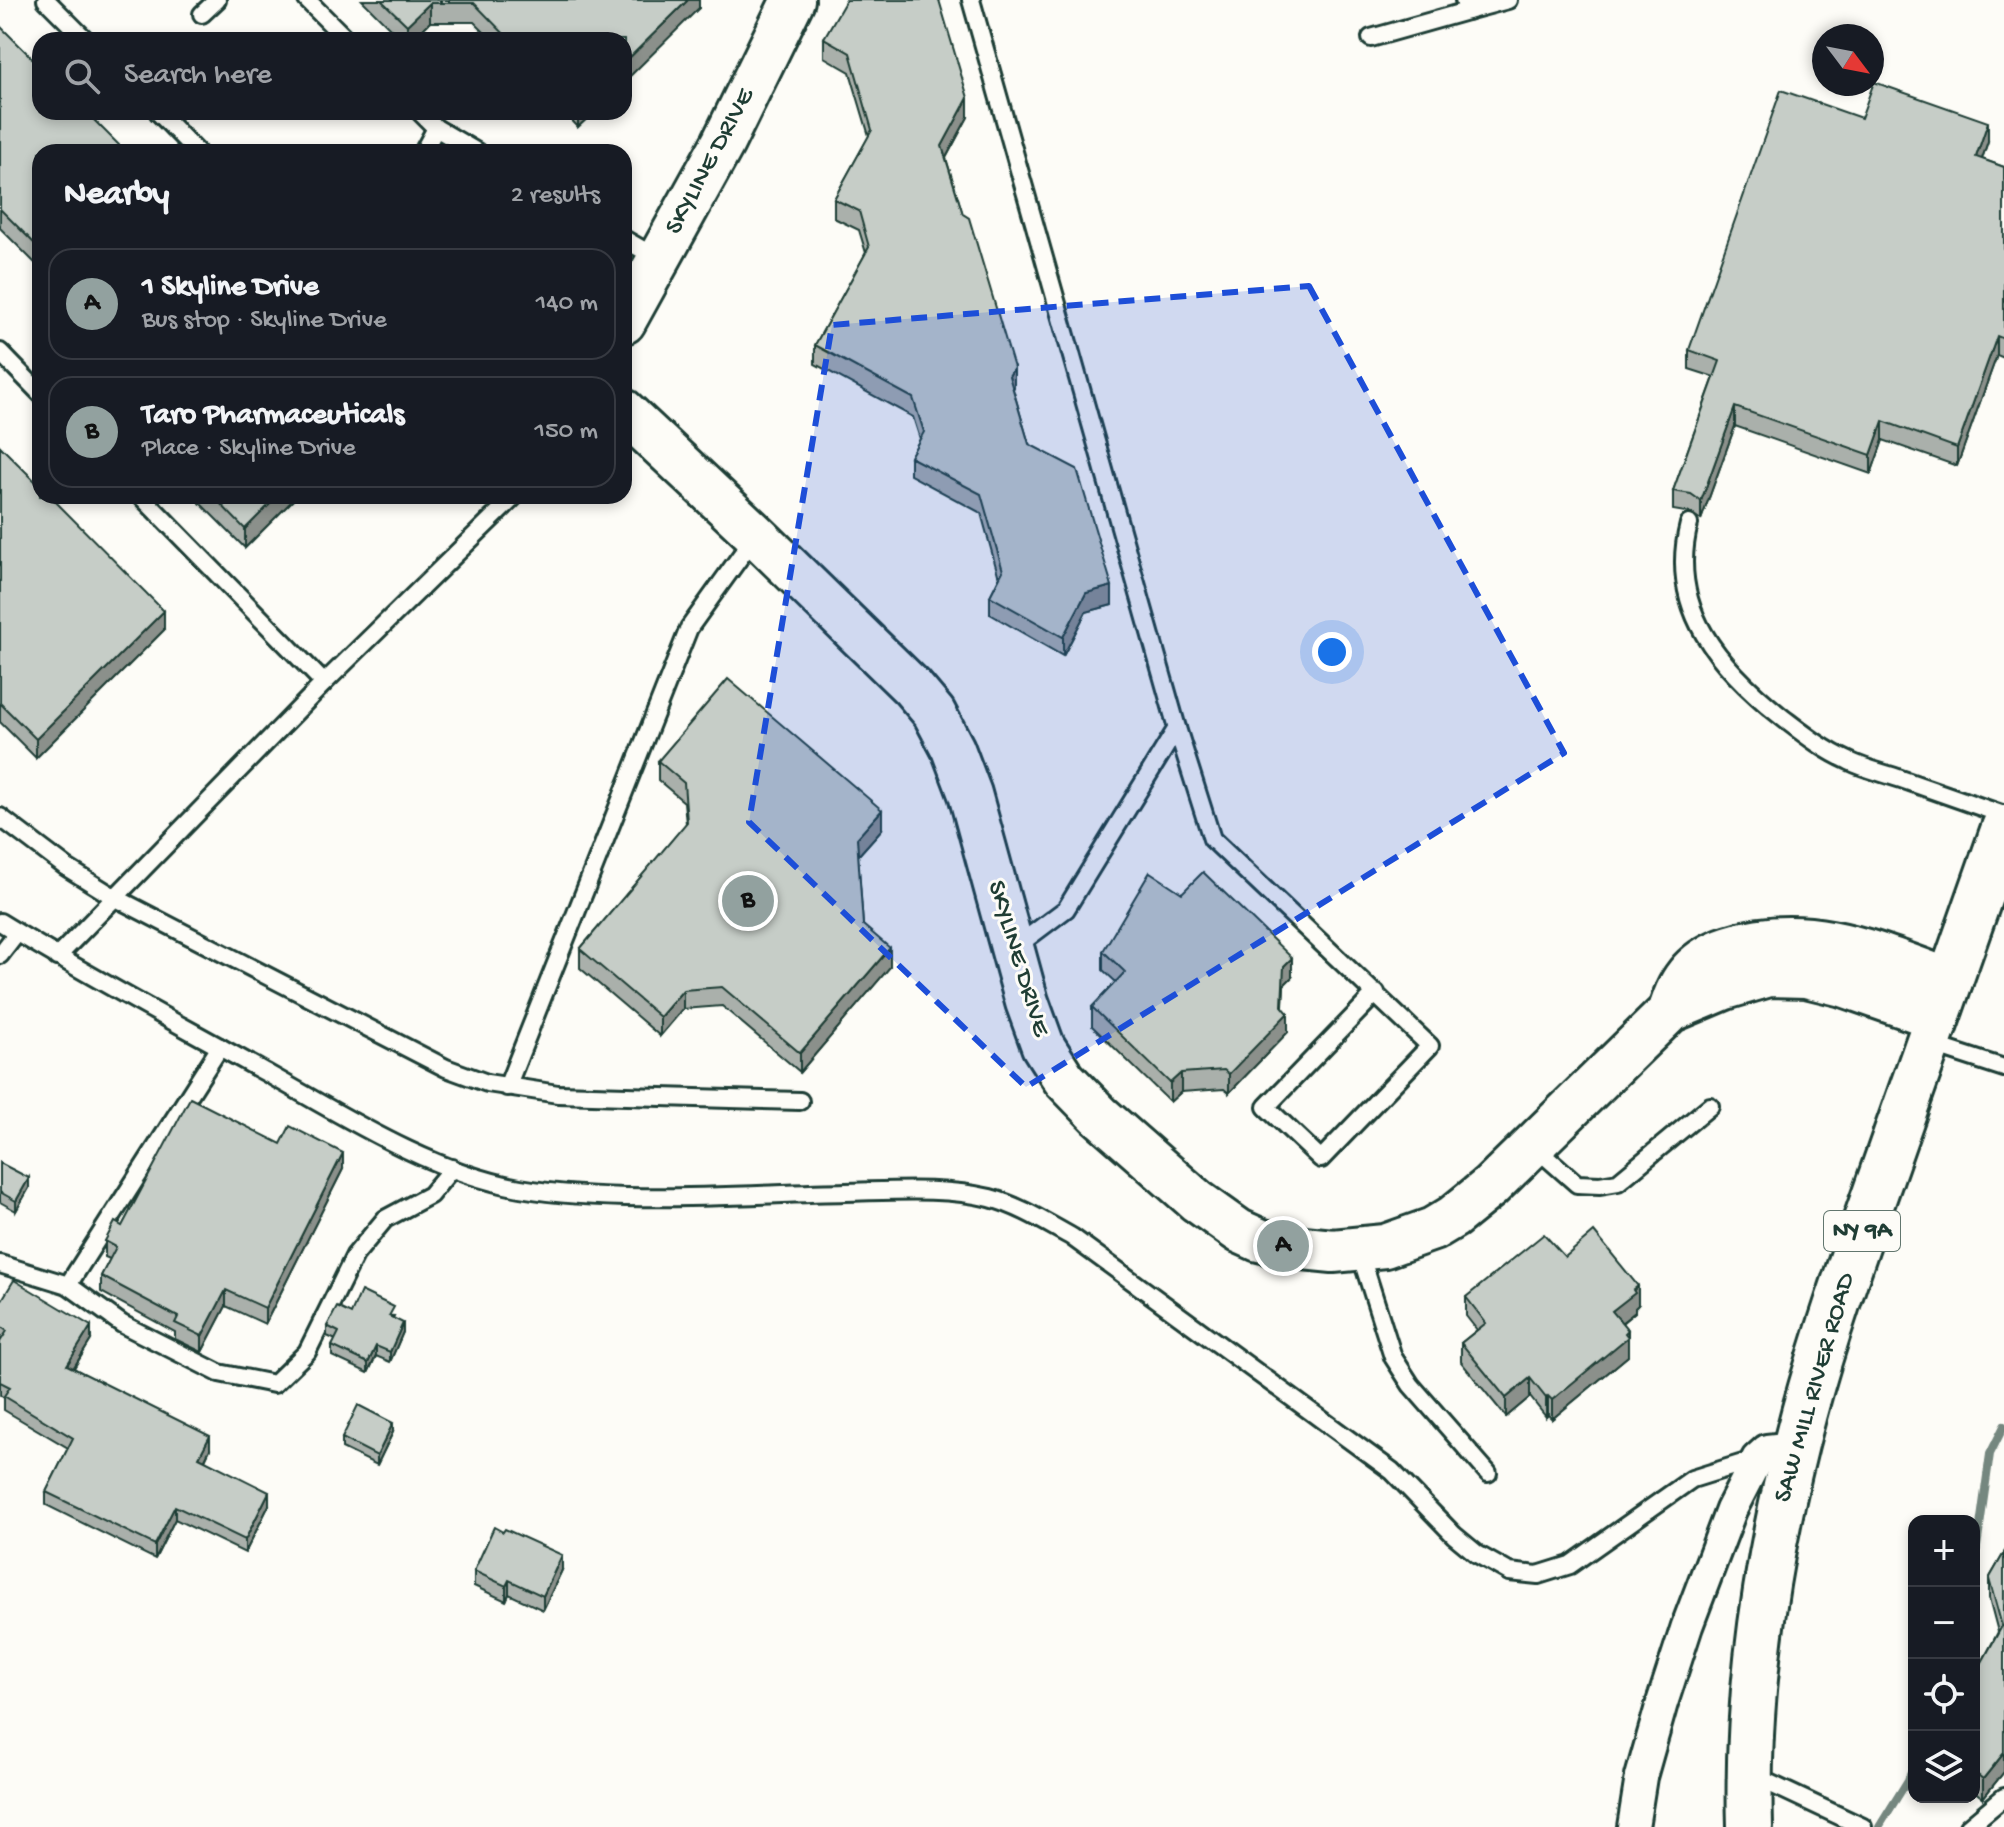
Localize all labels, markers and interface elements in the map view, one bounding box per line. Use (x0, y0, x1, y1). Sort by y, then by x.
north arrow (1812, 24, 1884, 96)
search box (32, 32, 632, 120)
icon: search (60, 54, 104, 98)
text: Search here (124, 59, 272, 94)
street label: SKYLINE DRIVE (660, 83, 763, 240)
text: Nearby (64, 176, 169, 216)
text: 2 results (511, 181, 600, 212)
text: 1 Skyline Drive (142, 271, 319, 306)
text: A (84, 289, 100, 320)
text: 140 m (536, 289, 598, 320)
text: Bus stop · Skyline Drive (142, 306, 387, 337)
text: Taro Pharmaceuticals (142, 399, 404, 434)
text: B (85, 417, 99, 448)
text: 150 m (534, 417, 598, 448)
text: Place · Skyline Drive (142, 434, 356, 465)
your location (1312, 632, 1352, 672)
pin: B (722, 871, 774, 931)
street label: SKYLINE DRIVE (979, 877, 1056, 1041)
road number: NY 9A (1824, 1211, 1900, 1251)
pin: A (1257, 1216, 1309, 1276)
street label: SAW MILL RIVER ROAD (1768, 1270, 1864, 1506)
map controls (1908, 1515, 1980, 1803)
button: + (1908, 1515, 1980, 1587)
button: − (1908, 1587, 1980, 1659)
button: locate (1908, 1659, 1980, 1731)
button: layers (1908, 1731, 1980, 1803)

